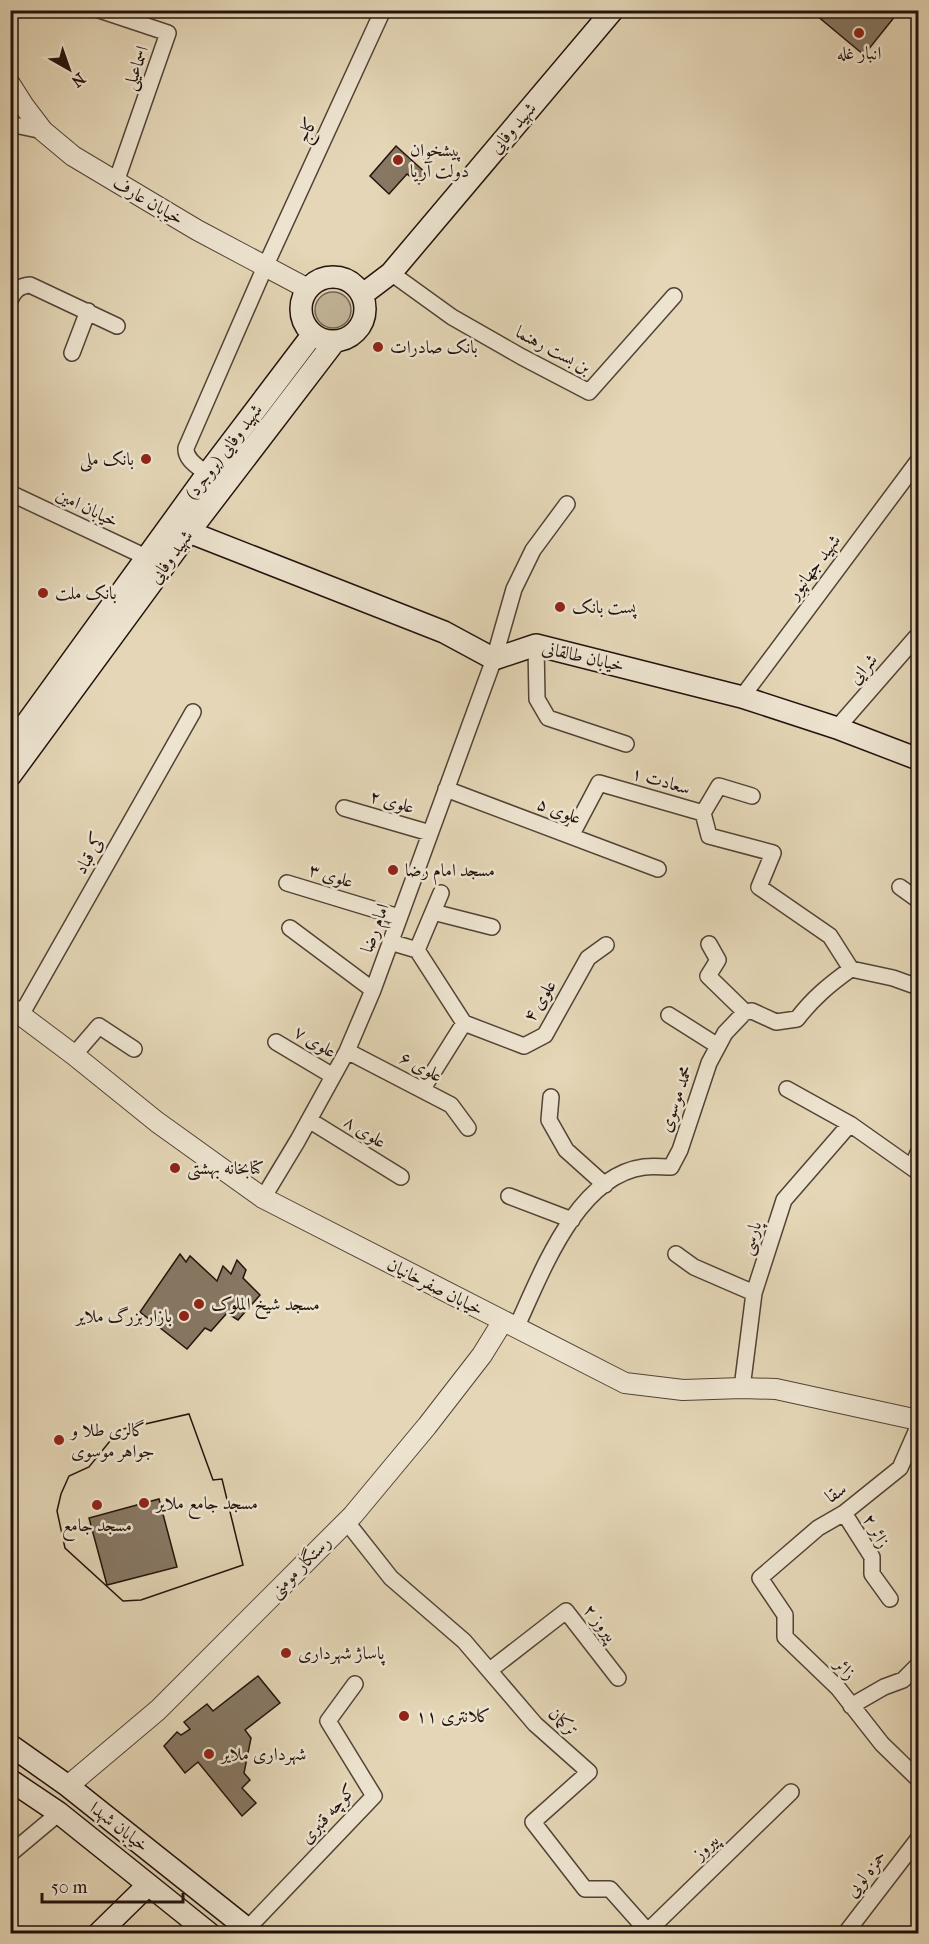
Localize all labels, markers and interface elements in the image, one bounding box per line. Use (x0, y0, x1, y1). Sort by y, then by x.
marker: انبار غله (852, 26, 866, 40)
north arrow (39, 39, 99, 99)
street label: اسماعیلی (119, 43, 155, 94)
place label: انبار غله (837, 43, 881, 64)
text: N (67, 69, 89, 92)
street label: شهید وفایی (485, 98, 542, 159)
street label: کاج (292, 114, 327, 148)
place label: پیشخوان دولت آریا (410, 140, 469, 182)
marker: پیشخوان دولت آریا (391, 153, 405, 167)
street label: خیابان عارف (109, 172, 187, 230)
street label: بن بست رهنما (512, 321, 595, 379)
place label: بانک صادرات (390, 337, 478, 358)
marker: بانک صادرات (371, 340, 385, 354)
street label: شهید وفایی (بروجرد) (181, 400, 268, 505)
place label: بانک ملی (80, 449, 134, 472)
marker: بانک ملی (139, 452, 153, 466)
street label: خیابان امین (52, 484, 122, 532)
street label: شهید وفایی (145, 526, 198, 588)
street label: شهید جهانپور (782, 531, 846, 606)
place label: بانک ملت (55, 583, 117, 604)
marker: بانک ملت (36, 586, 50, 600)
place label: پست بانک (572, 597, 637, 619)
marker: پست بانک (553, 600, 567, 614)
street label: خیابان طالقانی (540, 637, 626, 677)
street label: شرایی (844, 650, 883, 689)
street label: سعادت ۱ (629, 763, 693, 799)
street label: علوی ۲ (367, 786, 417, 818)
street label: علوی ۵ (534, 793, 584, 829)
street label: کی قباد (68, 829, 110, 878)
street label: علوی ۳ (306, 859, 356, 893)
place label: مسجد امام رضا (405, 860, 495, 886)
marker: مسجد امام رضا (386, 863, 400, 877)
street label: امام رضا (356, 900, 398, 957)
street label: علوی ۴ (519, 976, 561, 1026)
street label: علوی ۷ (290, 1021, 340, 1063)
street label: علوی ۶ (396, 1047, 446, 1087)
street label: محمد موسوی (655, 1063, 697, 1135)
street label: علوی ۸ (340, 1111, 390, 1153)
place label: کتابخانه بهشتی (187, 1158, 264, 1181)
marker: کتابخانه بهشتی (168, 1161, 182, 1175)
street label: پارسی (736, 1217, 769, 1258)
street label: خیابان صفرخانیان (383, 1254, 487, 1321)
place label: مسجد شیخ الملوک (211, 1294, 320, 1320)
marker: مسجد شیخ الملوک (192, 1297, 206, 1311)
place label: بازار بزرگ ملایر (74, 1306, 172, 1327)
marker: بازار بزرگ ملایر (177, 1309, 191, 1323)
place label: گالری طلا و جواهر موسوی (69, 1419, 154, 1463)
marker: گالری طلا و جواهر موسوی (52, 1433, 66, 1447)
street label: سقا (821, 1478, 851, 1508)
place label: مسجد جامع ملایر (154, 1493, 258, 1519)
marker: مسجد جامع ملایر (137, 1496, 151, 1510)
marker: مسجد جامع (90, 1498, 104, 1512)
street label: زائر ۲ (858, 1510, 894, 1552)
place label: مسجد جامع (62, 1515, 132, 1541)
street label: رستگار مومنی (263, 1530, 337, 1604)
street label: پیروز ۲ (577, 1600, 622, 1649)
place label: پاساژ شهرداری (298, 1643, 386, 1666)
marker: پاساژ شهرداری (279, 1646, 293, 1660)
street label: زائر (829, 1652, 860, 1684)
street label: ترکمان (544, 1703, 582, 1741)
place label: کلانتری ۱۱ (416, 1706, 490, 1727)
marker: کلانتری ۱۱ (397, 1709, 411, 1723)
place label: شهرداری ملایر (219, 1744, 306, 1766)
marker: شهرداری ملایر (202, 1747, 216, 1761)
street label: کوچه قنبری (296, 1780, 362, 1849)
street label: خیابان شهدا (85, 1798, 153, 1857)
street label: پیروز (687, 1829, 726, 1867)
street label: حمزه لویی (841, 1846, 892, 1902)
scale bar (42, 1866, 183, 1904)
text: 50 m (51, 1877, 88, 1898)

